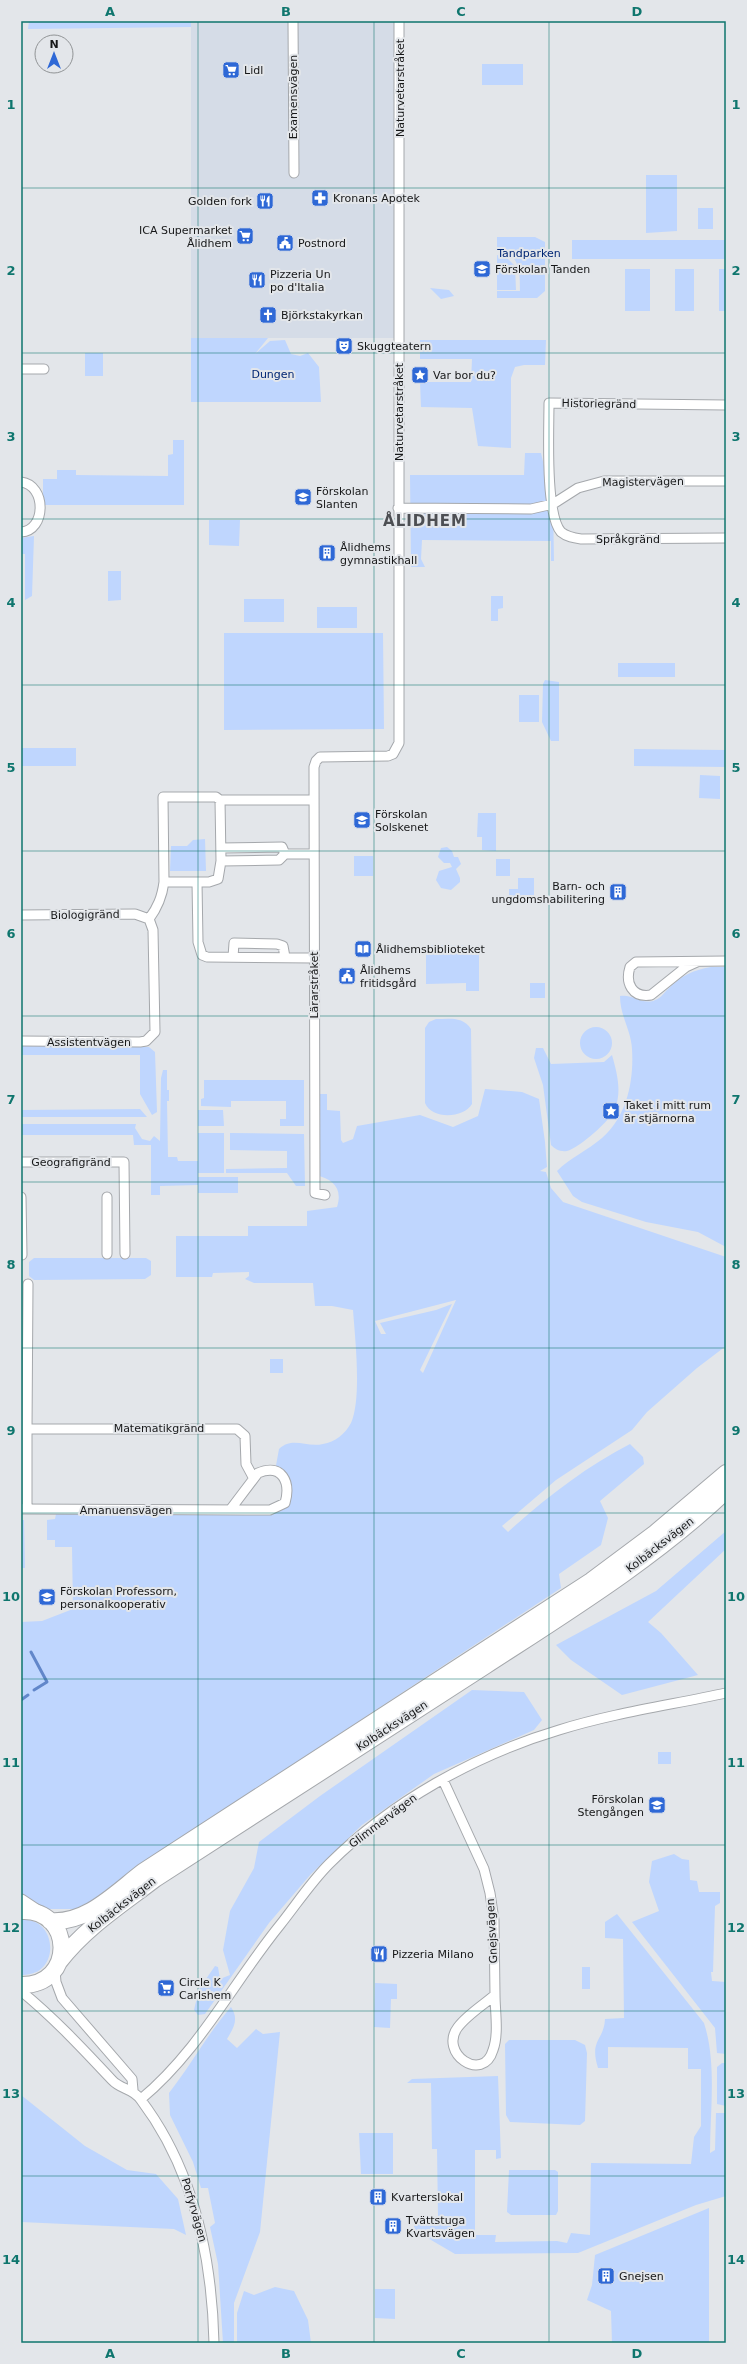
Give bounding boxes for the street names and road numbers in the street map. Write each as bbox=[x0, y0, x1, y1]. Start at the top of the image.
street label: Naturvetarstråket bbox=[394, 38, 407, 137]
street label: Examensvägen bbox=[287, 55, 300, 139]
street label: Naturvetarstråket bbox=[393, 362, 406, 461]
street label: Historiegränd bbox=[562, 397, 636, 411]
street label: Magistervägen bbox=[602, 475, 684, 489]
street label: Språkgränd bbox=[596, 533, 660, 546]
street label: Biologigränd bbox=[50, 908, 120, 922]
street label: Lärarstråket bbox=[308, 951, 321, 1019]
street label: Assistentvägen bbox=[47, 1036, 131, 1049]
street label: Geografigränd bbox=[31, 1156, 111, 1169]
street label: Matematikgränd bbox=[114, 1422, 204, 1435]
street label: Amanuensvägen bbox=[80, 1504, 172, 1517]
street label: Kolbäcksvägen bbox=[624, 1515, 696, 1575]
street label: Kolbäcksvägen bbox=[354, 1698, 430, 1754]
street label: Glimmervägen bbox=[347, 1791, 419, 1851]
street label: Kolbäcksvägen bbox=[86, 1875, 158, 1935]
street label: Gnejsvägen bbox=[484, 1898, 500, 1964]
street label: Porfyrvägen bbox=[179, 2176, 209, 2244]

